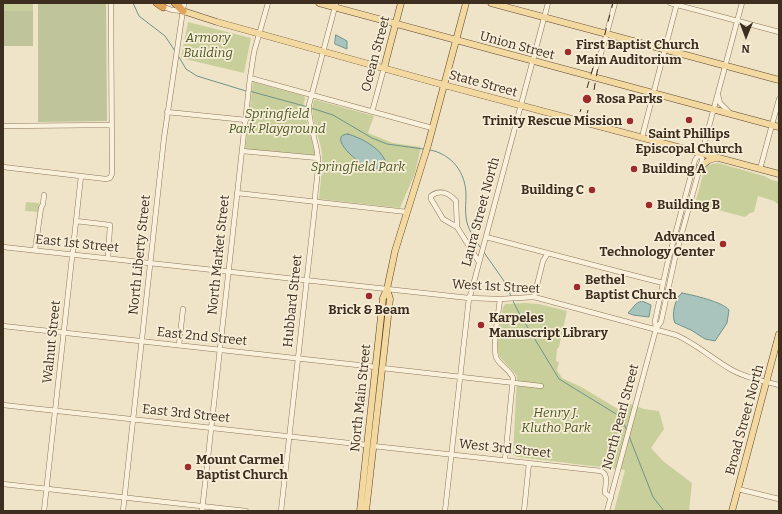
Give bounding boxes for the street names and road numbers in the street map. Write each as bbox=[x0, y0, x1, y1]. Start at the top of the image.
street label: Ocean Street bbox=[358, 14, 394, 94]
street label: Union Street bbox=[478, 29, 556, 63]
street label: State Street bbox=[447, 67, 519, 101]
street label: Laura Street North bbox=[459, 156, 503, 268]
street label: North Liberty Street bbox=[126, 194, 154, 316]
street label: North Market Street bbox=[205, 194, 233, 316]
street label: East 1st Street bbox=[34, 232, 120, 256]
street label: Hubbard Street bbox=[280, 254, 306, 348]
street label: West 1st Street bbox=[451, 277, 541, 297]
street label: Walnut Street bbox=[40, 300, 64, 384]
street label: East 2nd Street bbox=[156, 324, 248, 350]
street label: North Main Street bbox=[348, 343, 374, 453]
street label: North Pearl Street bbox=[599, 362, 643, 472]
street label: Broad Street North bbox=[723, 363, 767, 477]
street label: East 3rd Street bbox=[141, 402, 231, 426]
street label: West 3rd Street bbox=[458, 436, 552, 462]

